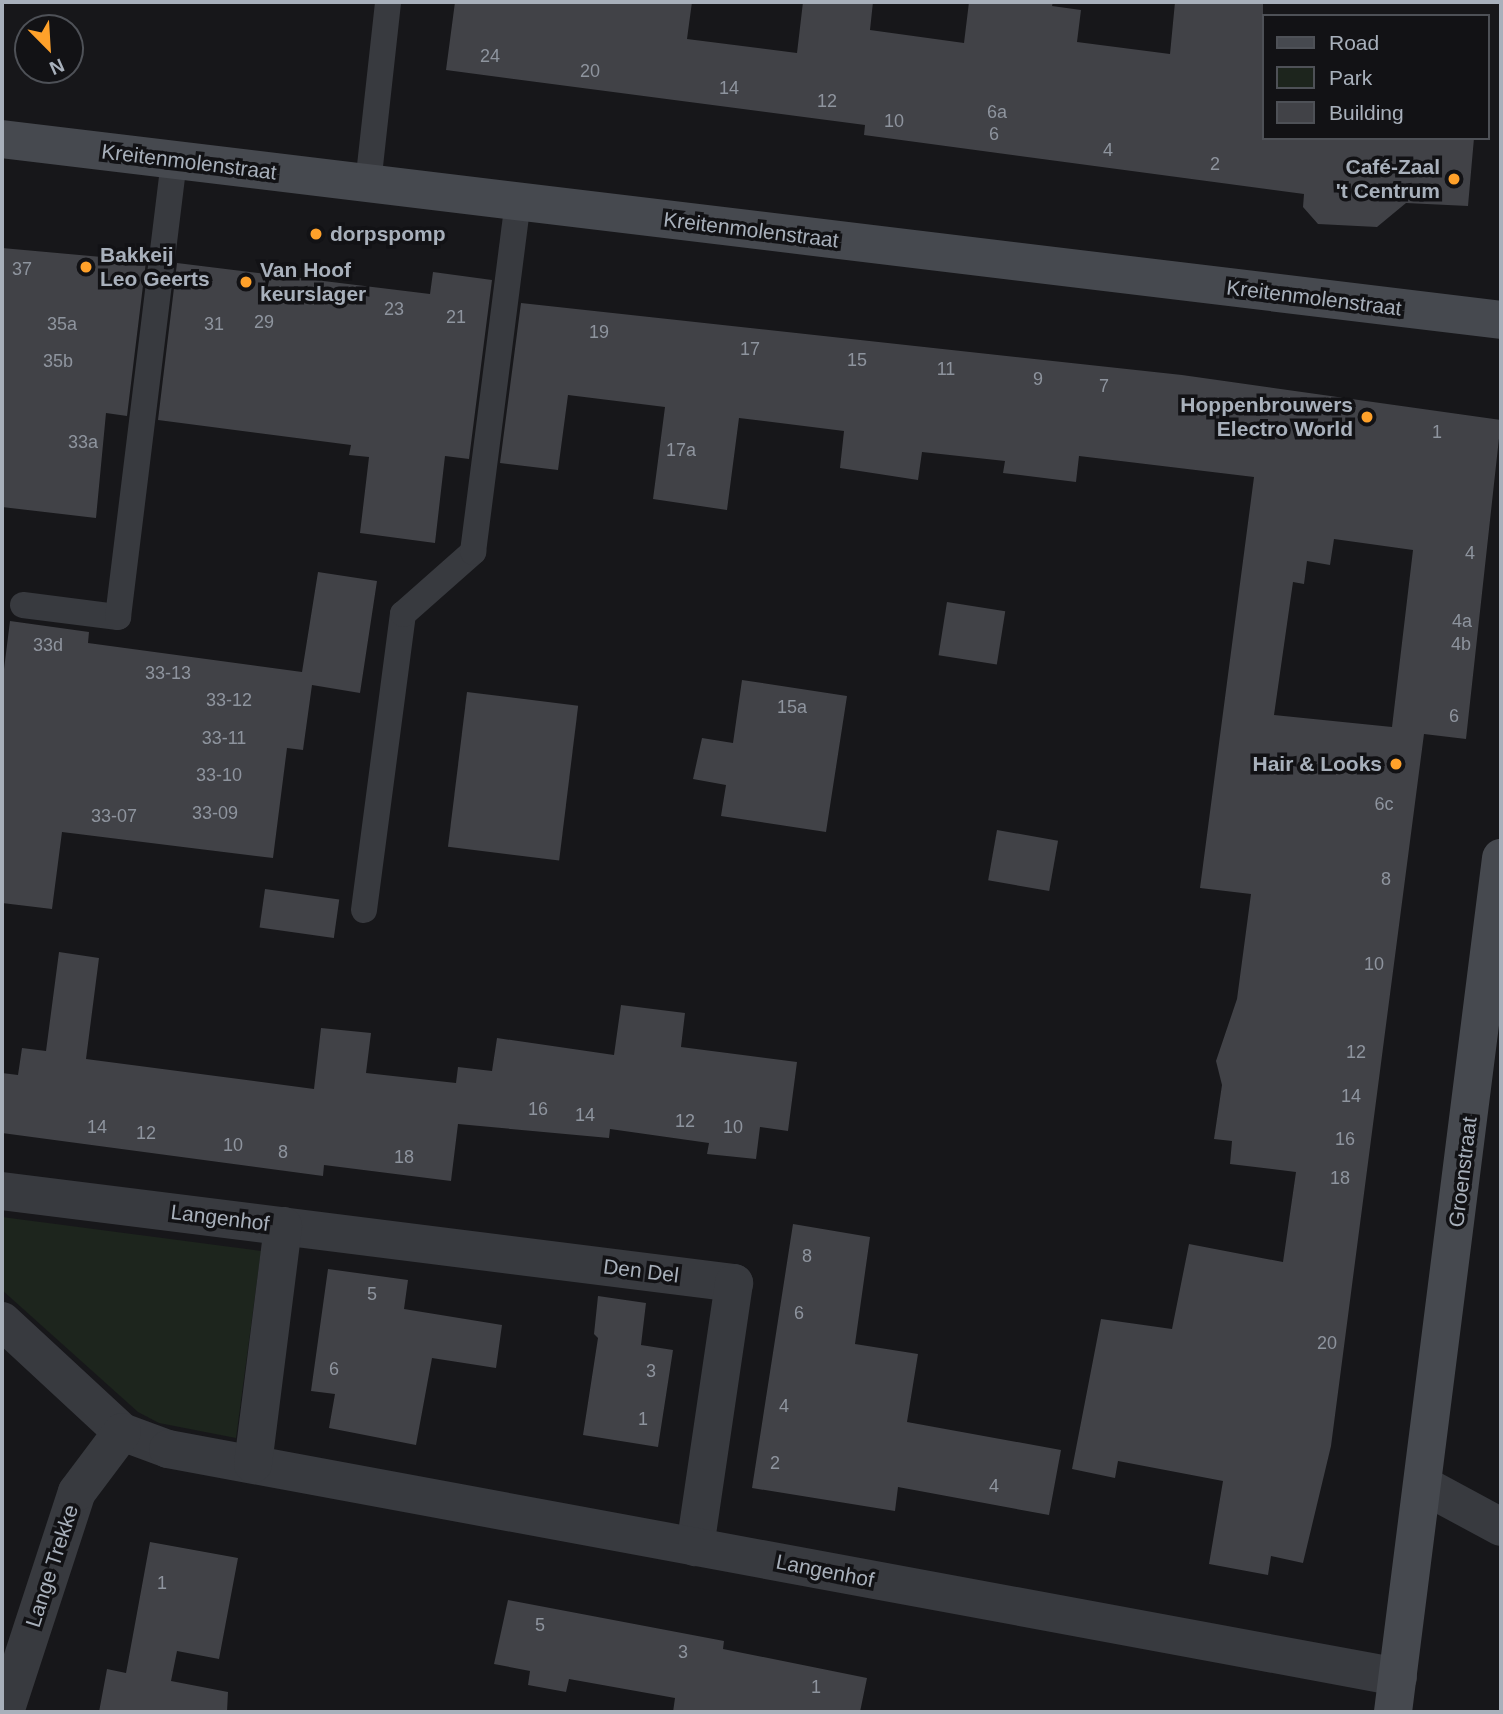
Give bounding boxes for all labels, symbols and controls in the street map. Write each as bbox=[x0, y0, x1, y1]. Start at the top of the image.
north arrow bbox=[14, 14, 84, 84]
legend bbox=[1262, 14, 1489, 140]
text: Road bbox=[1329, 31, 1379, 54]
house number: 24 bbox=[480, 45, 500, 67]
text: N bbox=[46, 54, 67, 79]
house number: 20 bbox=[580, 60, 600, 82]
text: Park bbox=[1329, 66, 1372, 89]
house number: 14 bbox=[719, 77, 739, 99]
house number: 12 bbox=[817, 90, 837, 112]
house number: 6a bbox=[987, 101, 1007, 123]
text: Building bbox=[1329, 101, 1404, 124]
house number: 10 bbox=[884, 110, 904, 132]
house number: 6 bbox=[989, 123, 999, 145]
street label: Kreitenmolenstraat bbox=[100, 139, 278, 185]
house number: 4 bbox=[1103, 139, 1113, 161]
house number: 2 bbox=[1210, 153, 1220, 175]
place label: Café-Zaal 't Centrum bbox=[1336, 154, 1440, 204]
marker: Café-Zaal 't Centrum bbox=[1446, 171, 1462, 187]
street label: Kreitenmolenstraat bbox=[662, 207, 840, 253]
place label: dorpspomp bbox=[330, 221, 445, 247]
marker: dorpspomp bbox=[308, 226, 324, 242]
place label: Bakkeij Leo Geerts bbox=[100, 242, 210, 292]
place label: Van Hoof keurslager bbox=[260, 257, 366, 307]
house number: 37 bbox=[12, 258, 32, 280]
marker: Bakkeij Leo Geerts bbox=[78, 259, 94, 275]
marker: Van Hoof keurslager bbox=[238, 274, 254, 290]
street label: Kreitenmolenstraat bbox=[1225, 275, 1403, 321]
house number: 23 bbox=[384, 298, 404, 320]
house number: 21 bbox=[446, 306, 466, 328]
house number: 29 bbox=[254, 311, 274, 333]
house number: 35a bbox=[47, 313, 77, 335]
house number: 31 bbox=[204, 313, 224, 335]
house number: 19 bbox=[589, 321, 609, 343]
house number: 17 bbox=[740, 338, 760, 360]
house number: 15 bbox=[847, 349, 867, 371]
house number: 35b bbox=[43, 350, 73, 372]
house number: 11 bbox=[937, 358, 955, 380]
house number: 9 bbox=[1033, 368, 1043, 390]
house number: 7 bbox=[1099, 375, 1109, 397]
place label: Hoppenbrouwers Electro World bbox=[1180, 392, 1353, 442]
marker: Hoppenbrouwers Electro World bbox=[1359, 409, 1375, 425]
house number: 1 bbox=[1432, 421, 1442, 443]
house number: 33a bbox=[68, 431, 98, 453]
house number: 17a bbox=[666, 439, 696, 461]
house number: 4 bbox=[1465, 542, 1475, 564]
house number: 4a bbox=[1452, 610, 1472, 632]
house number: 4b bbox=[1451, 633, 1471, 655]
house number: 33d bbox=[33, 634, 63, 656]
house number: 33-13 bbox=[145, 662, 191, 684]
house number: 33-12 bbox=[206, 689, 252, 711]
house number: 15a bbox=[777, 696, 807, 718]
house number: 6 bbox=[1449, 705, 1459, 727]
house number: 33-11 bbox=[202, 727, 246, 749]
place label: Hair & Looks bbox=[1252, 751, 1382, 777]
marker: Hair & Looks bbox=[1388, 756, 1404, 772]
house number: 33-10 bbox=[196, 764, 242, 786]
house number: 6c bbox=[1374, 793, 1394, 815]
house number: 33-09 bbox=[192, 802, 238, 824]
house number: 33-07 bbox=[91, 805, 137, 827]
house number: 8 bbox=[1381, 868, 1391, 890]
house number: 10 bbox=[1364, 953, 1384, 975]
house number: 12 bbox=[1346, 1041, 1366, 1063]
house number: 14 bbox=[1341, 1085, 1361, 1107]
house number: 16 bbox=[528, 1098, 548, 1120]
house number: 14 bbox=[575, 1104, 595, 1126]
house number: 12 bbox=[675, 1110, 695, 1132]
street label: Groenstraat bbox=[1444, 1115, 1482, 1229]
house number: 14 bbox=[87, 1116, 107, 1138]
house number: 10 bbox=[723, 1116, 743, 1138]
house number: 12 bbox=[136, 1122, 156, 1144]
house number: 16 bbox=[1335, 1128, 1355, 1150]
house number: 10 bbox=[223, 1134, 243, 1156]
house number: 8 bbox=[278, 1141, 288, 1163]
house number: 18 bbox=[394, 1146, 414, 1168]
house number: 18 bbox=[1330, 1167, 1350, 1189]
street label: Langenhof bbox=[169, 1199, 271, 1237]
house number: 8 bbox=[802, 1245, 812, 1267]
street label: Den Del bbox=[602, 1254, 680, 1288]
house number: 5 bbox=[367, 1283, 377, 1305]
house number: 6 bbox=[794, 1302, 804, 1324]
house number: 20 bbox=[1317, 1332, 1337, 1354]
house number: 6 bbox=[329, 1358, 339, 1380]
house number: 3 bbox=[646, 1360, 656, 1382]
house number: 4 bbox=[779, 1395, 789, 1417]
house number: 1 bbox=[638, 1408, 648, 1430]
house number: 2 bbox=[770, 1452, 780, 1474]
house number: 4 bbox=[989, 1475, 999, 1497]
street label: Lange Trekke bbox=[20, 1501, 84, 1631]
street label: Langenhof bbox=[774, 1549, 876, 1593]
house number: 1 bbox=[157, 1572, 167, 1594]
house number: 5 bbox=[535, 1614, 545, 1636]
house number: 3 bbox=[678, 1641, 688, 1663]
house number: 1 bbox=[811, 1676, 821, 1698]

